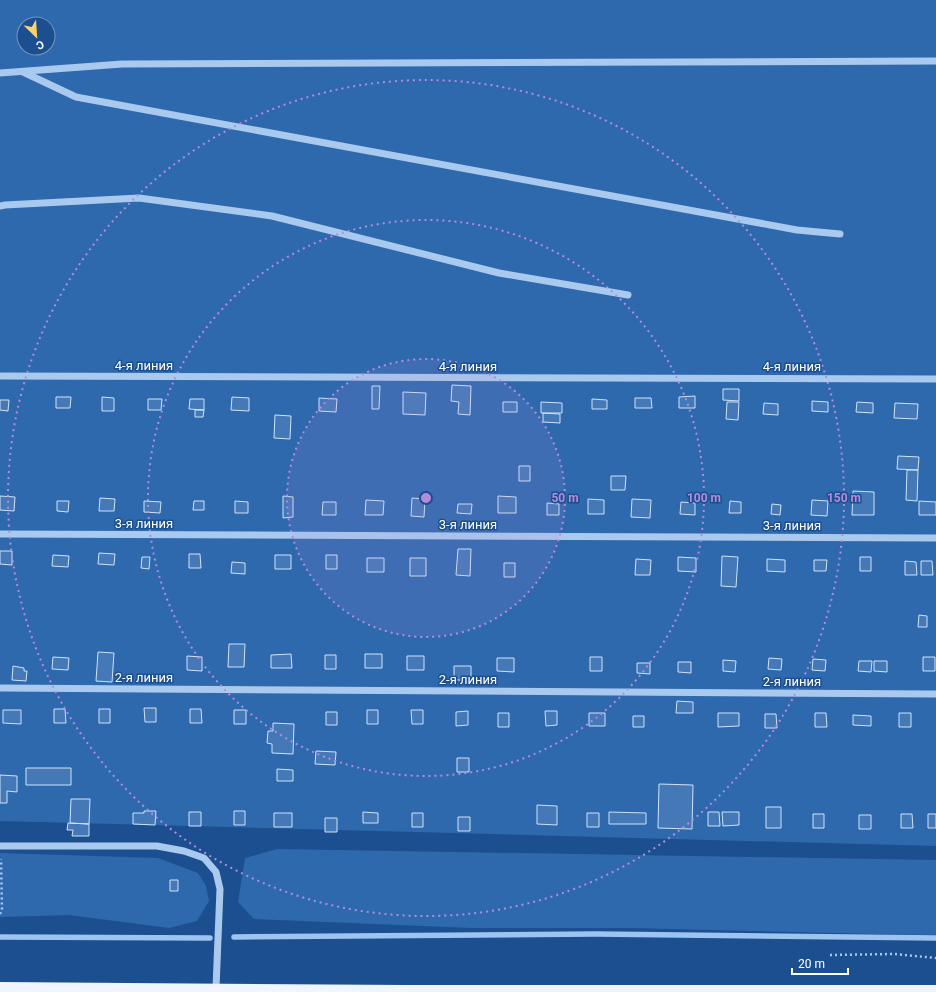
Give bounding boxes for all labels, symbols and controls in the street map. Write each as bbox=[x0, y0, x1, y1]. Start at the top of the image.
north arrow bbox=[16, 16, 56, 56]
text: С bbox=[34, 37, 46, 52]
street label: 4-я линия bbox=[115, 358, 173, 373]
street label: 4-я линия bbox=[439, 359, 497, 374]
street label: 4-я линия bbox=[763, 359, 821, 374]
centre of rings bbox=[419, 491, 433, 505]
text: 50 m bbox=[551, 491, 579, 505]
text: 100 m bbox=[687, 491, 721, 505]
text: 150 m bbox=[827, 491, 861, 505]
street label: 3-я линия bbox=[115, 516, 173, 531]
street label: 3-я линия bbox=[439, 517, 497, 532]
street label: 3-я линия bbox=[763, 518, 821, 533]
street label: 2-я линия bbox=[115, 670, 173, 685]
street label: 2-я линия bbox=[439, 672, 497, 687]
street label: 2-я линия bbox=[763, 674, 821, 689]
scale bar bbox=[792, 950, 848, 976]
text: 20 m bbox=[798, 957, 825, 971]

